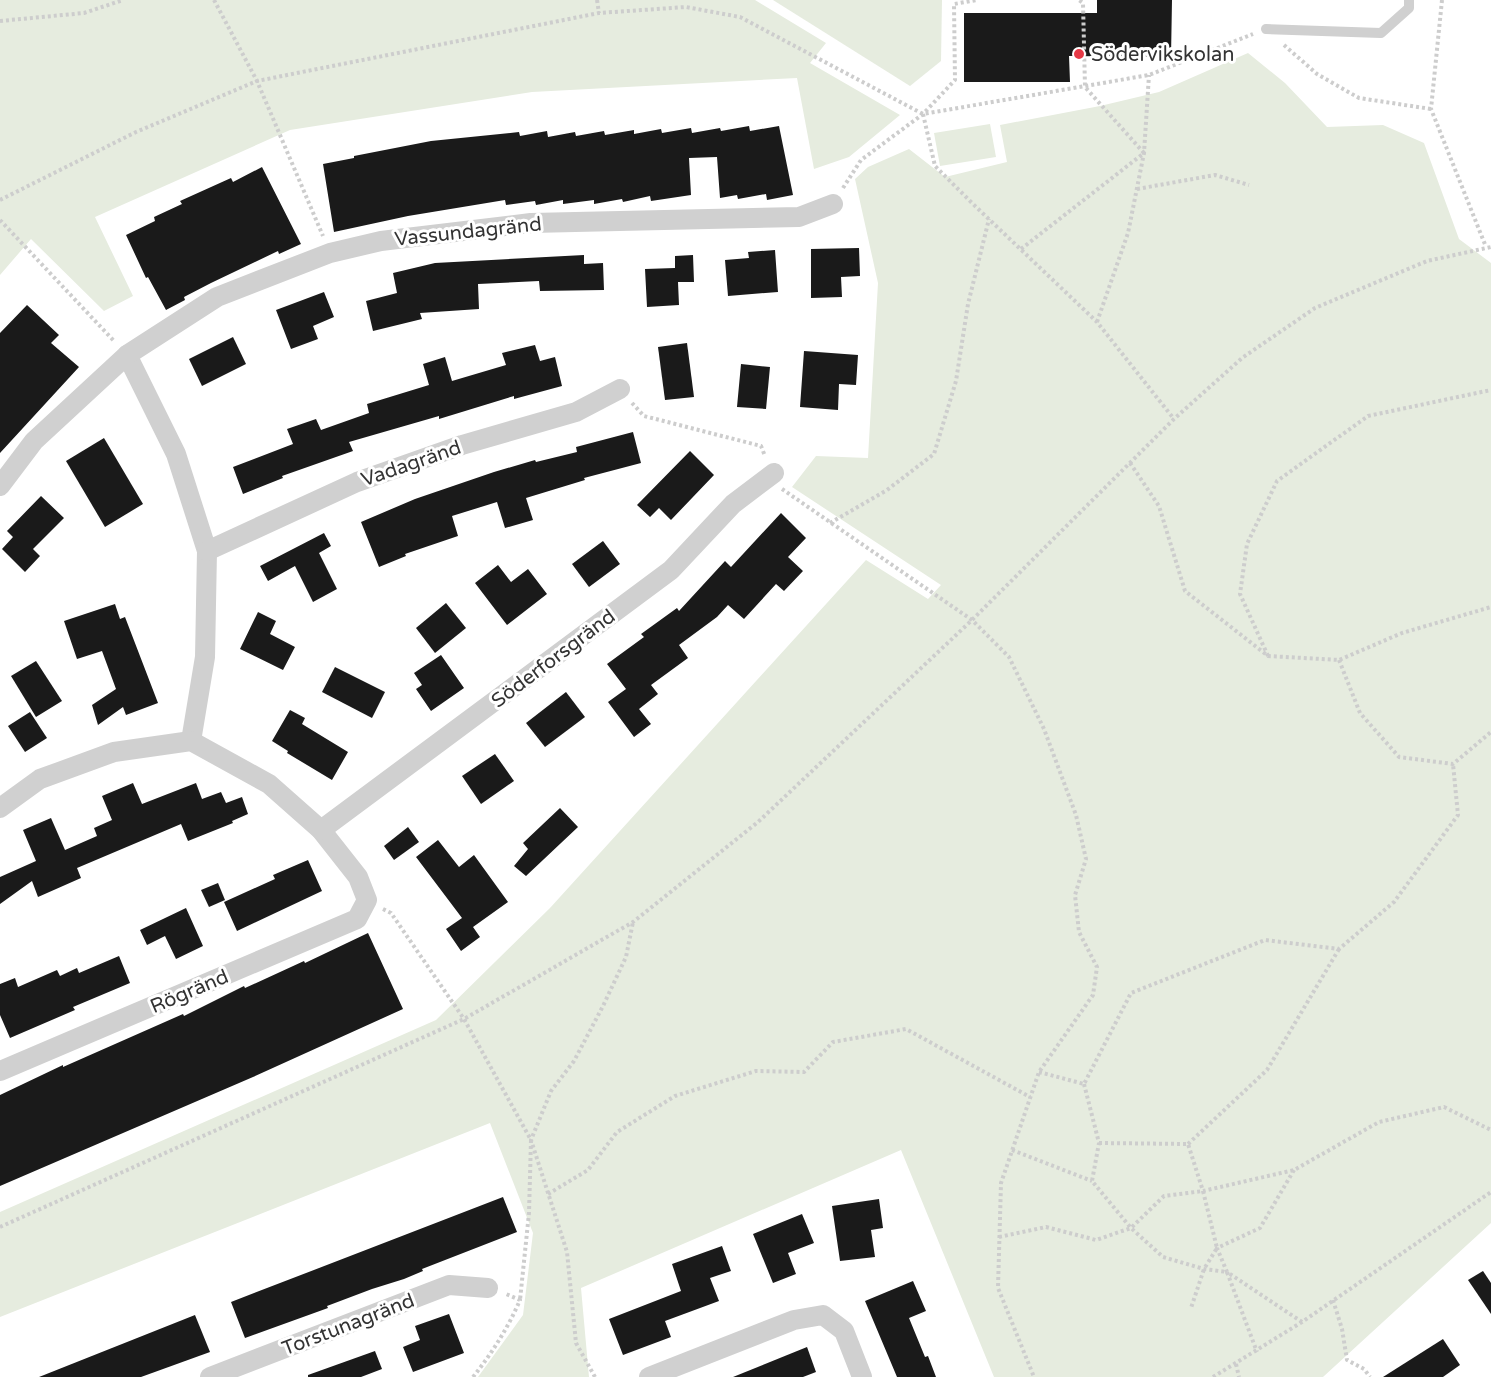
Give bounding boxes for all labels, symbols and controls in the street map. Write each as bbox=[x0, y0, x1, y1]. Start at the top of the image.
place label: Södervikskolan bbox=[1091, 43, 1234, 67]
marker: Södervikskolan bbox=[1072, 47, 1086, 61]
street label: Vassundagränd bbox=[393, 212, 543, 252]
street label: Vadagränd bbox=[358, 436, 464, 492]
street label: Söderforsgränd bbox=[487, 604, 620, 713]
street label: Rögränd bbox=[147, 965, 232, 1019]
street label: Torstunagränd bbox=[279, 1289, 418, 1361]

